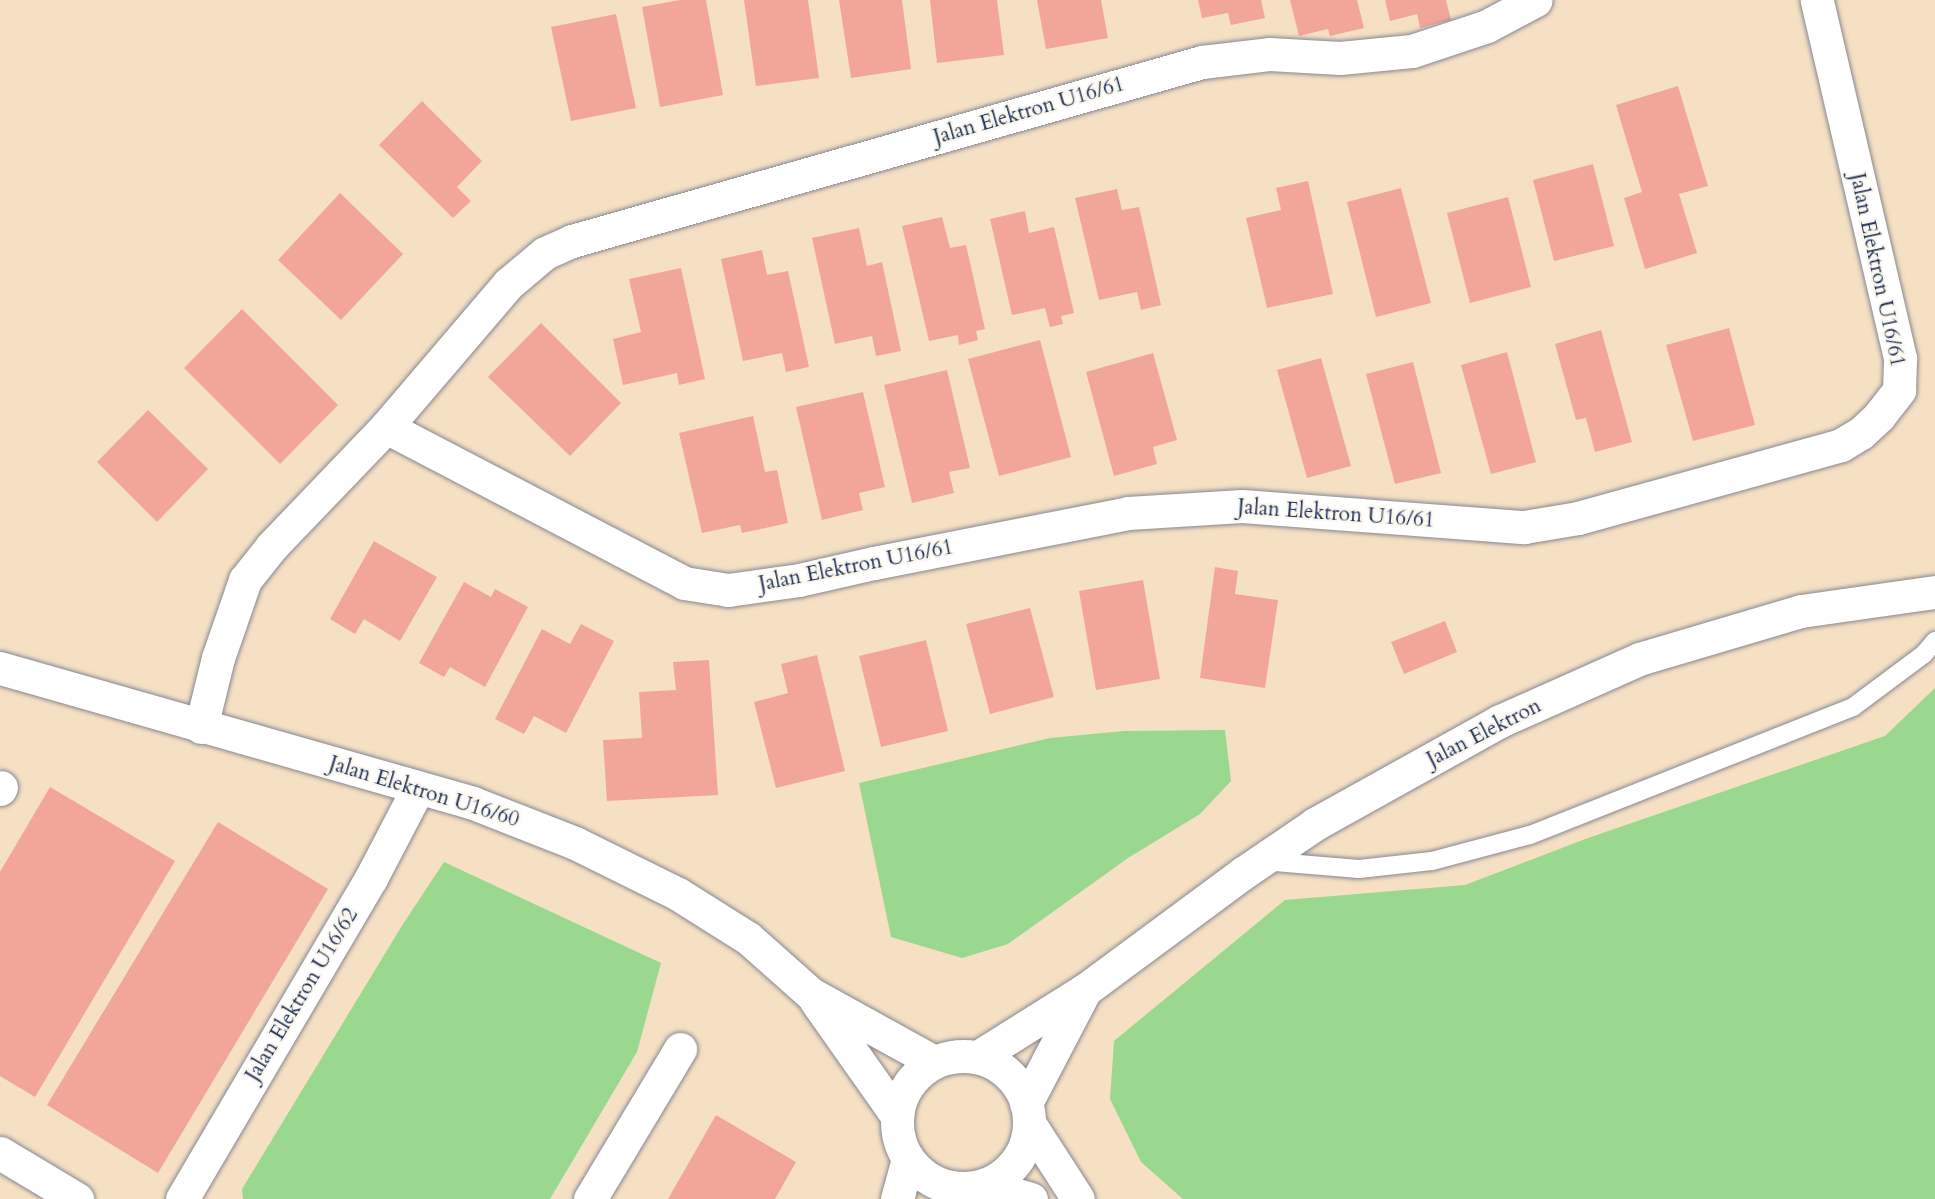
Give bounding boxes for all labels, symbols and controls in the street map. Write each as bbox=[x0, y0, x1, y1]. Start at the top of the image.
street label: Jalan Elektron U16/61 bbox=[931, 72, 1127, 150]
street label: Jalan Elektron U16/61 bbox=[1844, 171, 1910, 369]
street label: Jalan Elektron U16/61 bbox=[1237, 495, 1435, 533]
street label: Jalan Elektron U16/61 bbox=[757, 535, 955, 597]
street label: Jalan Elektron bbox=[1423, 693, 1545, 773]
street label: Jalan Elektron U16/60 bbox=[326, 751, 522, 833]
street label: Jalan Elektron U16/62 bbox=[240, 904, 364, 1086]

